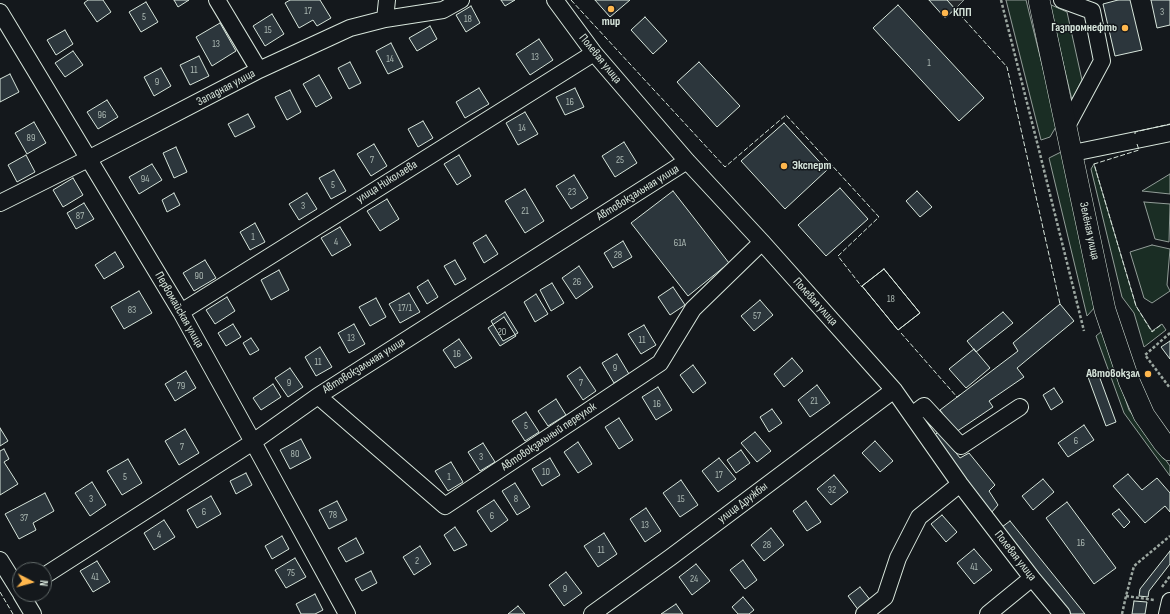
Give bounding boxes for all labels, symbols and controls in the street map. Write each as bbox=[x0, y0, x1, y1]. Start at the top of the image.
marker: тир bbox=[606, 4, 616, 14]
house number: 17 bbox=[304, 5, 312, 17]
place label: КПП bbox=[953, 6, 972, 20]
house number: 3 bbox=[1160, 6, 1164, 18]
marker: КПП bbox=[940, 8, 950, 18]
house number: 5 bbox=[142, 11, 146, 23]
house number: 18 bbox=[464, 13, 472, 25]
place label: тир bbox=[602, 15, 620, 29]
place label: Газпромнефть bbox=[1051, 21, 1117, 35]
marker: Газпромнефть bbox=[1120, 23, 1130, 33]
house number: 15 bbox=[264, 24, 272, 36]
street label: Полевая улица bbox=[576, 31, 624, 87]
house number: 13 bbox=[212, 38, 220, 50]
house number: 13 bbox=[531, 51, 539, 63]
house number: 14 bbox=[386, 53, 394, 65]
house number: 1 bbox=[927, 57, 931, 69]
house number: 11 bbox=[191, 64, 197, 76]
street label: Западная улица bbox=[194, 67, 258, 109]
house number: 9 bbox=[155, 76, 159, 88]
house number: 16 bbox=[566, 96, 574, 108]
house number: 96 bbox=[98, 109, 106, 121]
house number: 14 bbox=[518, 122, 526, 134]
house number: 89 bbox=[27, 132, 35, 144]
house number: 7 bbox=[370, 154, 374, 166]
house number: 25 bbox=[616, 154, 624, 166]
street label: улица Николаева bbox=[354, 158, 420, 206]
place label: Эксперт bbox=[792, 159, 831, 173]
marker: Эксперт bbox=[779, 161, 789, 171]
street label: Автовокзальная улица bbox=[594, 162, 682, 224]
house number: 94 bbox=[141, 173, 149, 185]
house number: 5 bbox=[331, 179, 335, 191]
house number: 23 bbox=[568, 186, 576, 198]
house number: 3 bbox=[301, 200, 305, 212]
street label: Зелёная улица bbox=[1076, 201, 1102, 261]
house number: 21 bbox=[521, 205, 529, 217]
house number: 87 bbox=[76, 210, 84, 222]
house number: 1 bbox=[251, 231, 255, 243]
house number: 4 bbox=[334, 236, 338, 248]
house number: 61А bbox=[674, 237, 686, 249]
house number: 28 bbox=[614, 249, 622, 261]
street label: Первомайская улица bbox=[151, 269, 207, 351]
house number: 90 bbox=[195, 270, 203, 282]
street label: Полевая улица bbox=[790, 275, 840, 329]
house number: 26 bbox=[573, 276, 581, 288]
house number: 18 bbox=[887, 293, 895, 305]
house number: 17/1 bbox=[398, 302, 412, 314]
house number: 83 bbox=[128, 304, 136, 316]
house number: 57 bbox=[753, 310, 761, 322]
house number: 20 bbox=[498, 326, 506, 338]
house number: 13 bbox=[347, 332, 355, 344]
house number: 11 bbox=[639, 334, 645, 346]
street label: Автовокзальная улица bbox=[320, 335, 408, 397]
house number: 16 bbox=[453, 348, 461, 360]
house number: 11 bbox=[315, 356, 321, 368]
house number: 9 bbox=[613, 362, 617, 374]
place label: Автовокзал bbox=[1086, 367, 1140, 381]
marker: Автовокзал bbox=[1143, 369, 1153, 379]
house number: 9 bbox=[287, 377, 291, 389]
house number: 7 bbox=[579, 377, 583, 389]
house number: 79 bbox=[177, 380, 185, 392]
house number: 21 bbox=[810, 395, 818, 407]
house number: 16 bbox=[653, 398, 661, 410]
street label: Автовокзальный переулок bbox=[499, 400, 599, 474]
house number: 5 bbox=[524, 420, 528, 432]
house number: 6 bbox=[1074, 435, 1078, 447]
house number: 7 bbox=[180, 441, 184, 453]
house number: 80 bbox=[291, 448, 299, 460]
house number: 3 bbox=[479, 451, 483, 463]
house number: 10 bbox=[542, 466, 550, 478]
house number: 17 bbox=[715, 469, 723, 481]
house number: 5 bbox=[123, 471, 127, 483]
house number: 1 bbox=[447, 471, 451, 483]
street label: улица Дружбы bbox=[715, 480, 771, 526]
house number: 32 bbox=[828, 484, 836, 496]
house number: 3 bbox=[89, 493, 93, 505]
house number: 8 bbox=[514, 493, 518, 505]
house number: 15 bbox=[677, 493, 685, 505]
house number: 6 bbox=[202, 506, 206, 518]
house number: 78 bbox=[329, 509, 337, 521]
house number: 6 bbox=[490, 510, 494, 522]
house number: 37 bbox=[20, 512, 28, 524]
house number: 13 bbox=[641, 519, 649, 531]
street label: Полевая улица bbox=[991, 528, 1039, 584]
house number: 4 bbox=[157, 529, 161, 541]
house number: 16 bbox=[1077, 537, 1085, 549]
house number: 28 bbox=[763, 539, 771, 551]
house number: 11 bbox=[598, 544, 604, 556]
house number: 2 bbox=[415, 555, 419, 567]
house number: 41 bbox=[970, 561, 978, 573]
north arrow bbox=[12, 562, 52, 602]
house number: 75 bbox=[287, 567, 295, 579]
house number: 41 bbox=[91, 571, 99, 583]
house number: 24 bbox=[690, 573, 698, 585]
text: N bbox=[37, 580, 50, 587]
house number: 9 bbox=[563, 583, 567, 595]

